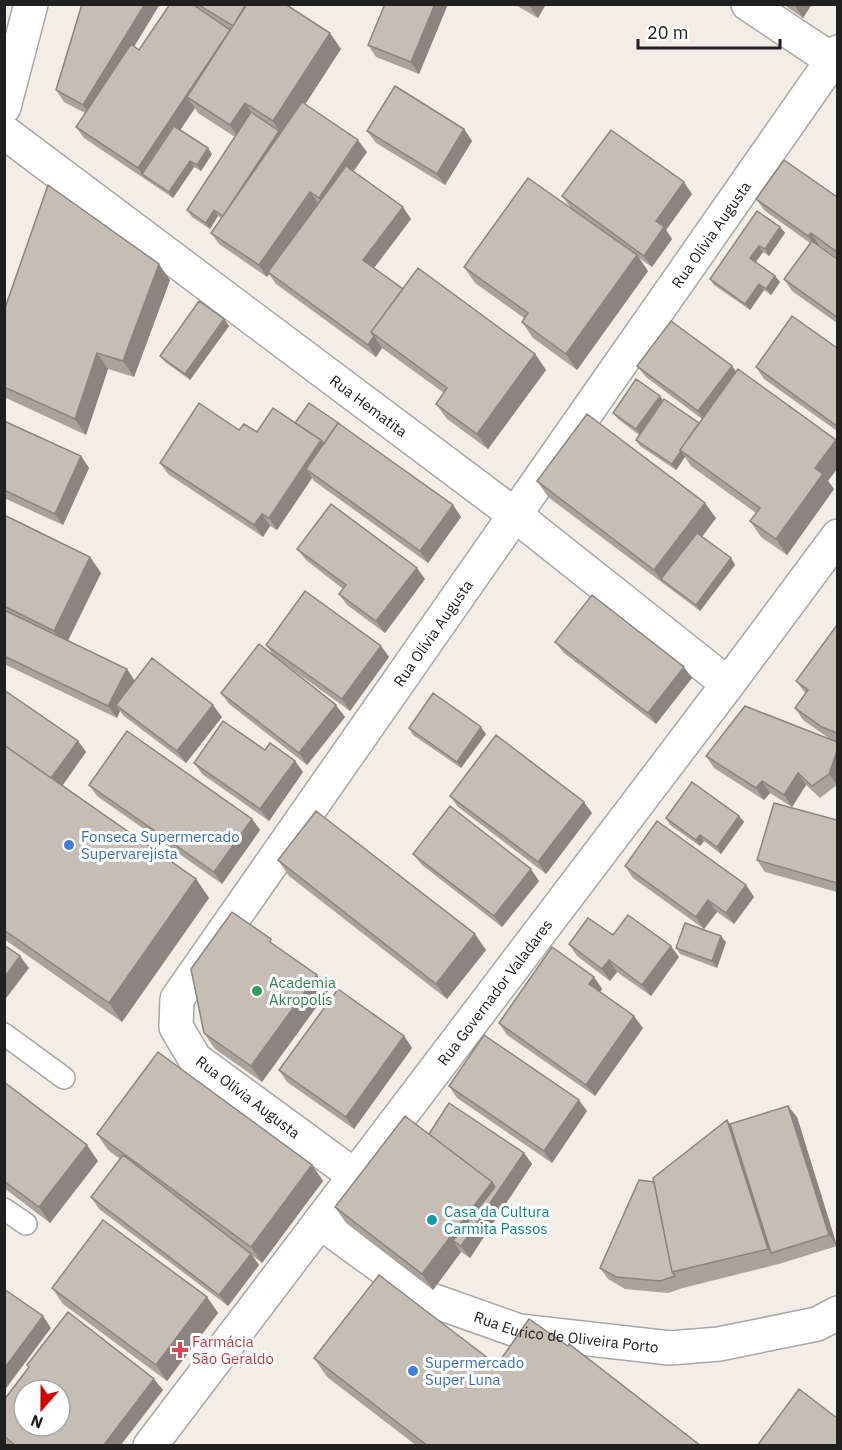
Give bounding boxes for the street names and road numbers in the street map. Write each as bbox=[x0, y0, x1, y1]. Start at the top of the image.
street label: Rua Olívia Augusta bbox=[667, 177, 755, 291]
street label: Rua Hematita bbox=[326, 370, 411, 441]
street label: Rua Olívia Augusta bbox=[389, 576, 476, 690]
street label: Rua Governador Valadares bbox=[433, 915, 556, 1069]
street label: Rua Olívia Augusta bbox=[192, 1052, 304, 1142]
street label: Rua Eurico de Oliveira Porto bbox=[472, 1306, 660, 1356]

